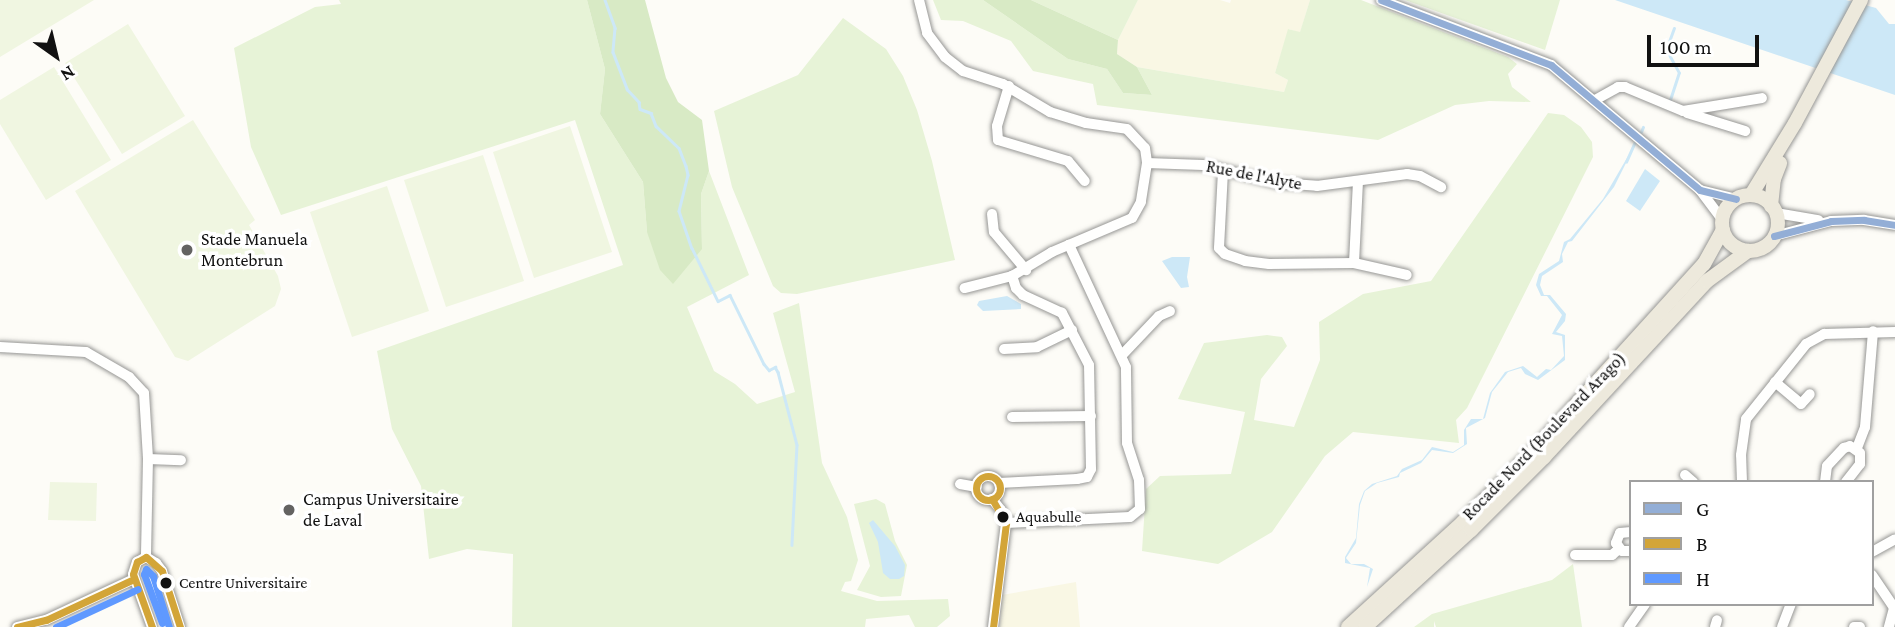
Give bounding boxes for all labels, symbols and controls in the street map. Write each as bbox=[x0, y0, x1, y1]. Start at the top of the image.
north arrow bbox=[21, 21, 91, 91]
scale bar bbox=[1650, 21, 1762, 65]
text: 100 m bbox=[1660, 35, 1712, 59]
text: N bbox=[57, 61, 79, 86]
street label: Rue de l'Alyte bbox=[1204, 155, 1304, 195]
place label: Stade Manuela Montebrun bbox=[201, 229, 308, 272]
marker: Stade Manuela Montebrun bbox=[179, 242, 195, 258]
street label: Rocade Nord (Boulevard Arago) bbox=[1458, 347, 1630, 525]
legend bbox=[1629, 480, 1874, 606]
place label: Campus Universitaire de Laval bbox=[303, 489, 459, 532]
text: G bbox=[1696, 497, 1709, 521]
marker: Campus Universitaire de Laval bbox=[281, 502, 297, 518]
place label: Aquabulle bbox=[1016, 507, 1081, 527]
marker: Aquabulle bbox=[996, 510, 1010, 524]
text: B bbox=[1696, 532, 1707, 556]
text: H bbox=[1696, 567, 1710, 591]
place label: Centre Universitaire bbox=[179, 573, 307, 593]
marker: Centre Universitaire bbox=[159, 576, 173, 590]

